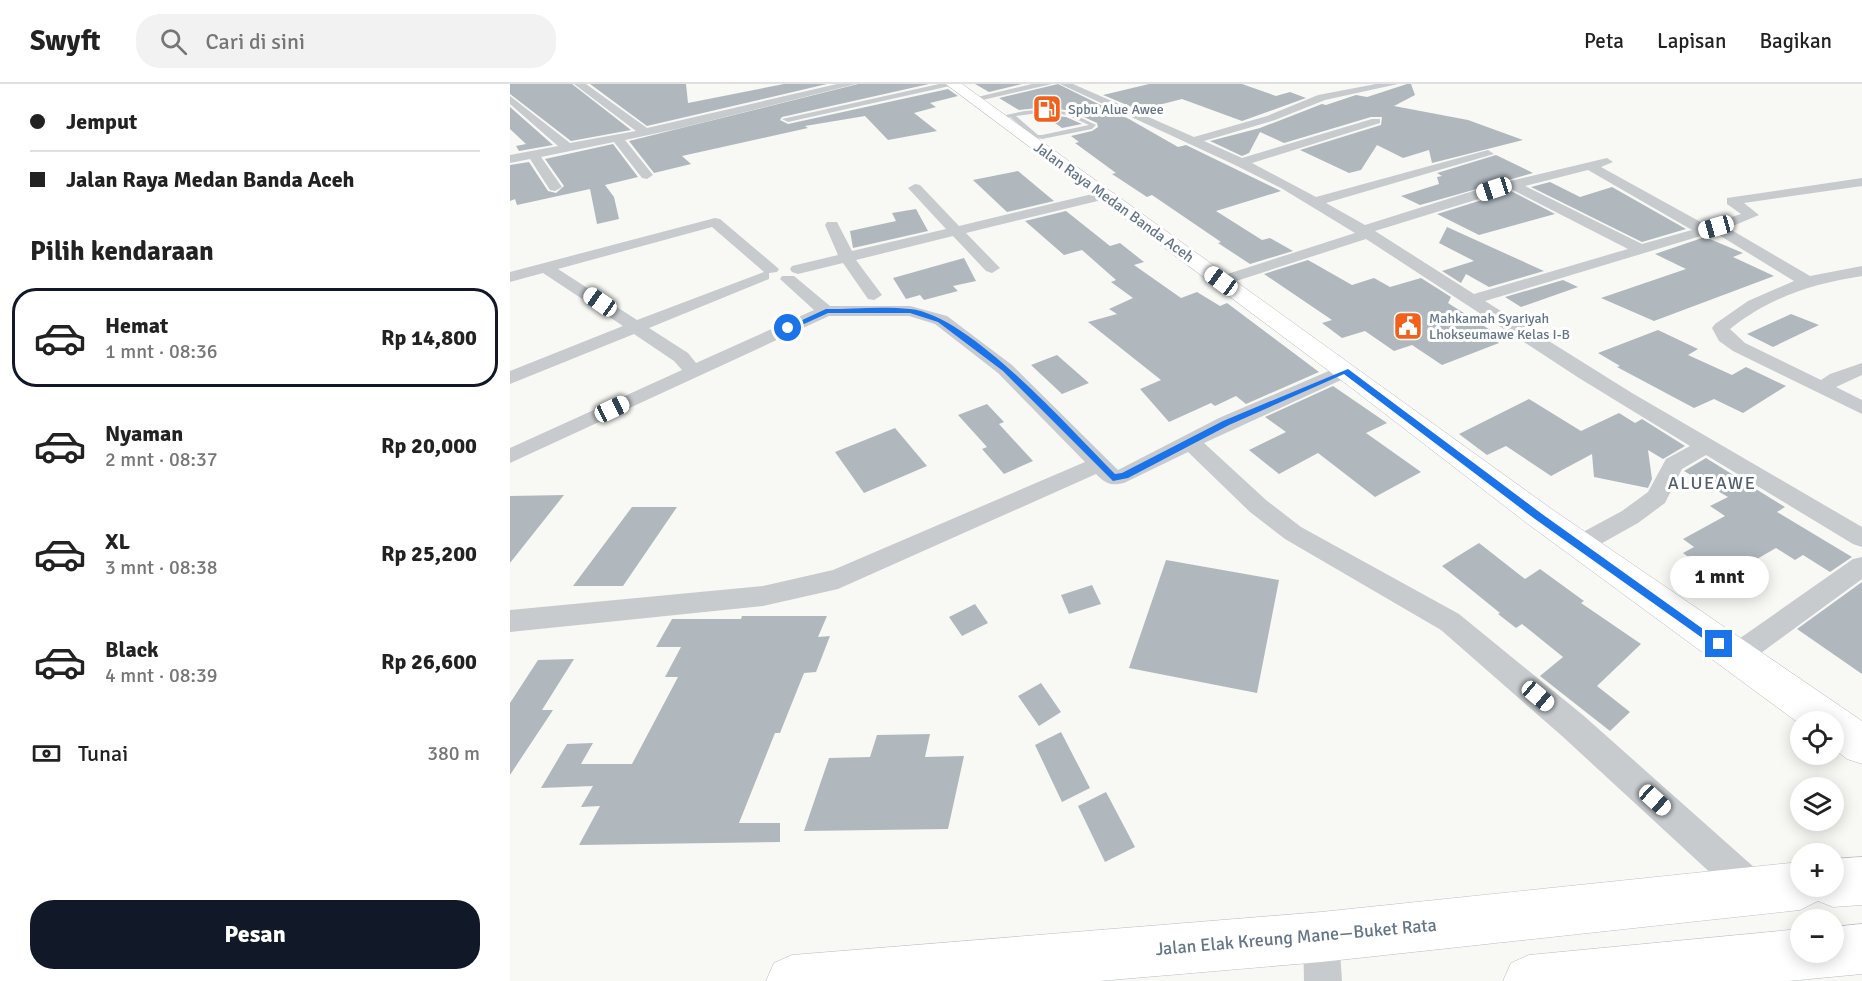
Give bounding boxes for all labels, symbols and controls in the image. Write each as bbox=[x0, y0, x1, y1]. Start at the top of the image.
search box bbox=[136, 14, 556, 68]
text: Swyft bbox=[30, 24, 100, 58]
icon: search bbox=[157, 25, 190, 58]
text: Cari di sini bbox=[205, 28, 305, 55]
text: Peta bbox=[1584, 28, 1624, 54]
text: Lapisan bbox=[1657, 28, 1726, 54]
text: Bagikan bbox=[1759, 28, 1832, 54]
fuel station icon: Spbu Alue Awee bbox=[1031, 93, 1063, 125]
place label: Spbu Alue Awee bbox=[1068, 101, 1164, 118]
text: Jemput bbox=[66, 108, 137, 135]
street label: Jalan Raya Medan Banda Aceh bbox=[1030, 138, 1198, 266]
text: Jalan Raya Medan Banda Aceh bbox=[66, 166, 355, 193]
car bbox=[1474, 175, 1514, 203]
car bbox=[1696, 213, 1736, 241]
text: Pilih kendaraan bbox=[30, 235, 214, 268]
car bbox=[1201, 263, 1241, 299]
car bbox=[580, 284, 620, 320]
public building icon: Mahkamah Syariyah Lhokseumawe Kelas I-B bbox=[1392, 310, 1424, 342]
place label: Mahkamah Syariyah Lhokseumawe Kelas I-B bbox=[1429, 310, 1570, 343]
icon: car bbox=[33, 311, 87, 365]
text: Hemat bbox=[105, 312, 168, 339]
route start bbox=[774, 314, 801, 341]
text: Rp 14,800 bbox=[381, 324, 477, 351]
text: 1 mnt · 08:36 bbox=[105, 339, 218, 364]
car bbox=[592, 393, 632, 425]
icon: car bbox=[33, 419, 87, 473]
text: Nyaman bbox=[105, 420, 183, 447]
text: Rp 20,000 bbox=[381, 432, 477, 459]
text: 2 mnt · 08:37 bbox=[105, 447, 218, 472]
district label: ALUEAWE bbox=[1668, 472, 1756, 494]
icon: car bbox=[33, 527, 87, 581]
text: XL bbox=[105, 528, 130, 555]
text: Rp 25,200 bbox=[381, 540, 477, 567]
text: 3 mnt · 08:38 bbox=[105, 555, 218, 580]
callout: 1 mnt bbox=[1670, 557, 1768, 599]
text: 1 mnt bbox=[1695, 564, 1744, 589]
route end bbox=[1705, 630, 1732, 657]
icon: car bbox=[33, 635, 87, 689]
text: Black bbox=[105, 636, 159, 663]
text: Rp 26,600 bbox=[381, 648, 477, 675]
text: 4 mnt · 08:39 bbox=[105, 663, 218, 688]
car bbox=[1518, 678, 1558, 714]
map controls bbox=[1790, 711, 1844, 963]
button: locate bbox=[1790, 711, 1844, 765]
icon: cash bbox=[30, 737, 63, 770]
text: Tunai bbox=[78, 740, 128, 767]
text: 380 m bbox=[427, 741, 480, 766]
button: layers bbox=[1790, 777, 1844, 831]
car bbox=[1636, 781, 1674, 819]
button: + bbox=[1790, 843, 1844, 897]
button: Pesan bbox=[30, 900, 480, 969]
button: − bbox=[1790, 909, 1844, 963]
street label: Jalan Elak Kreung Mane—Buket Rata bbox=[1155, 914, 1437, 960]

